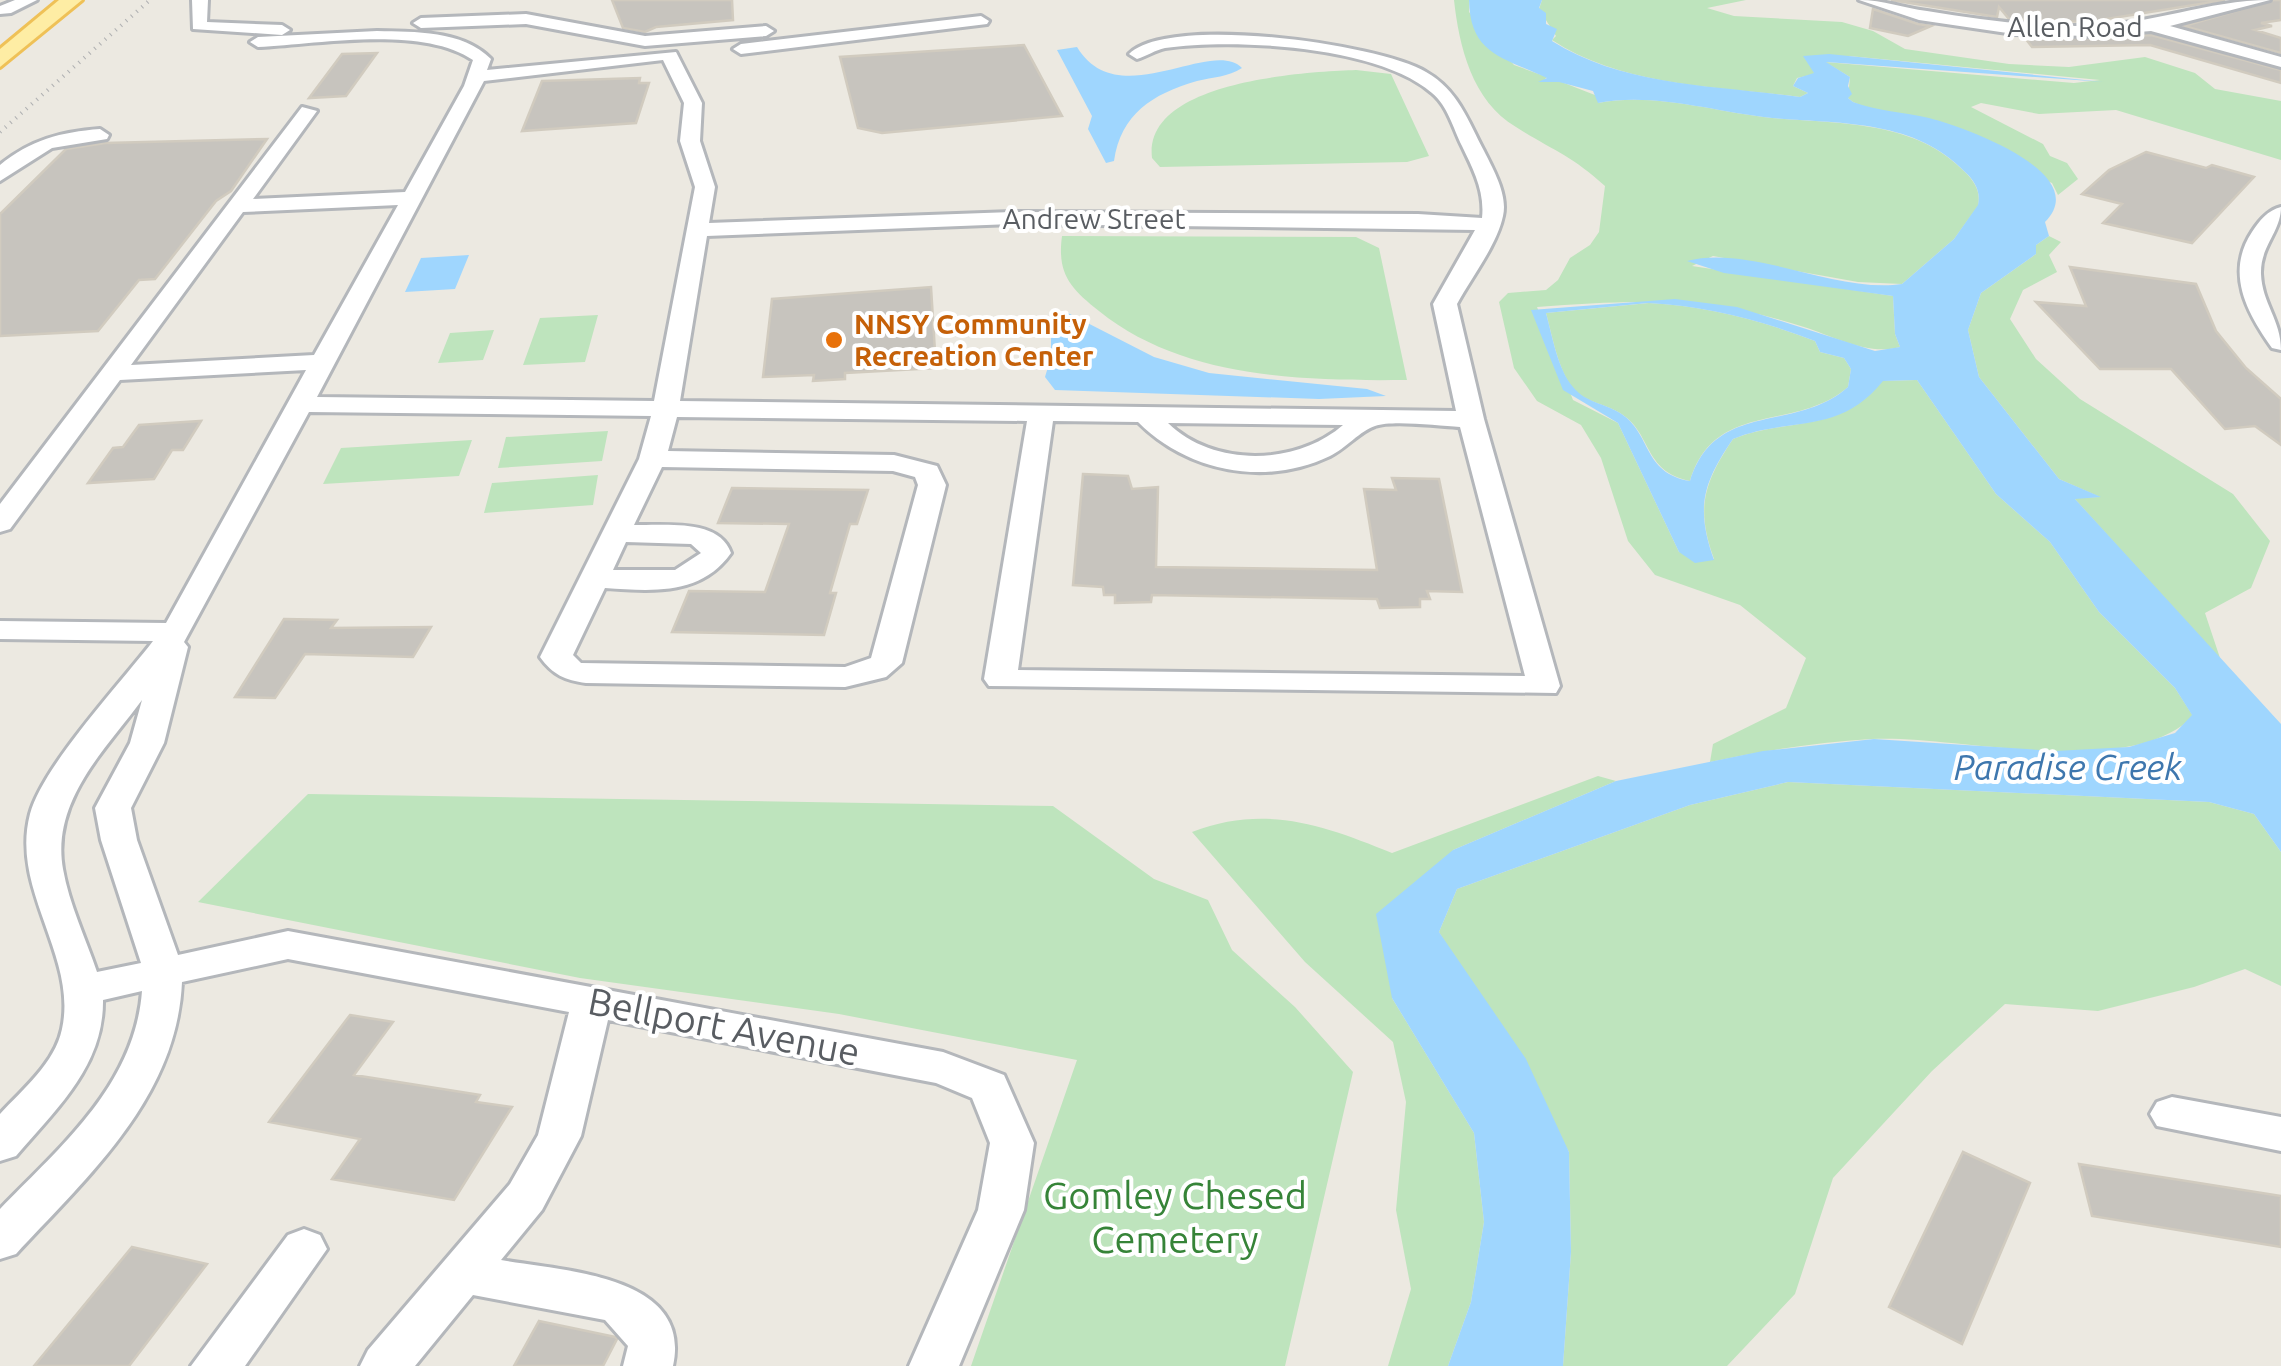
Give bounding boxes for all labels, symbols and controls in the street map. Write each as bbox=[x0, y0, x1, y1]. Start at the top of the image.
street label: Allen Road bbox=[2007, 11, 2143, 42]
street label: Andrew Street bbox=[1003, 203, 1185, 234]
place label: NNSY Community Recreation Center bbox=[854, 308, 1094, 371]
marker: NNSY Community Recreation Center bbox=[823, 329, 845, 351]
water label: Paradise Creek bbox=[1954, 747, 2182, 787]
street label: Bellport Avenue bbox=[585, 979, 863, 1073]
park label: Gomley Chesed Cemetery bbox=[1043, 1174, 1307, 1260]

